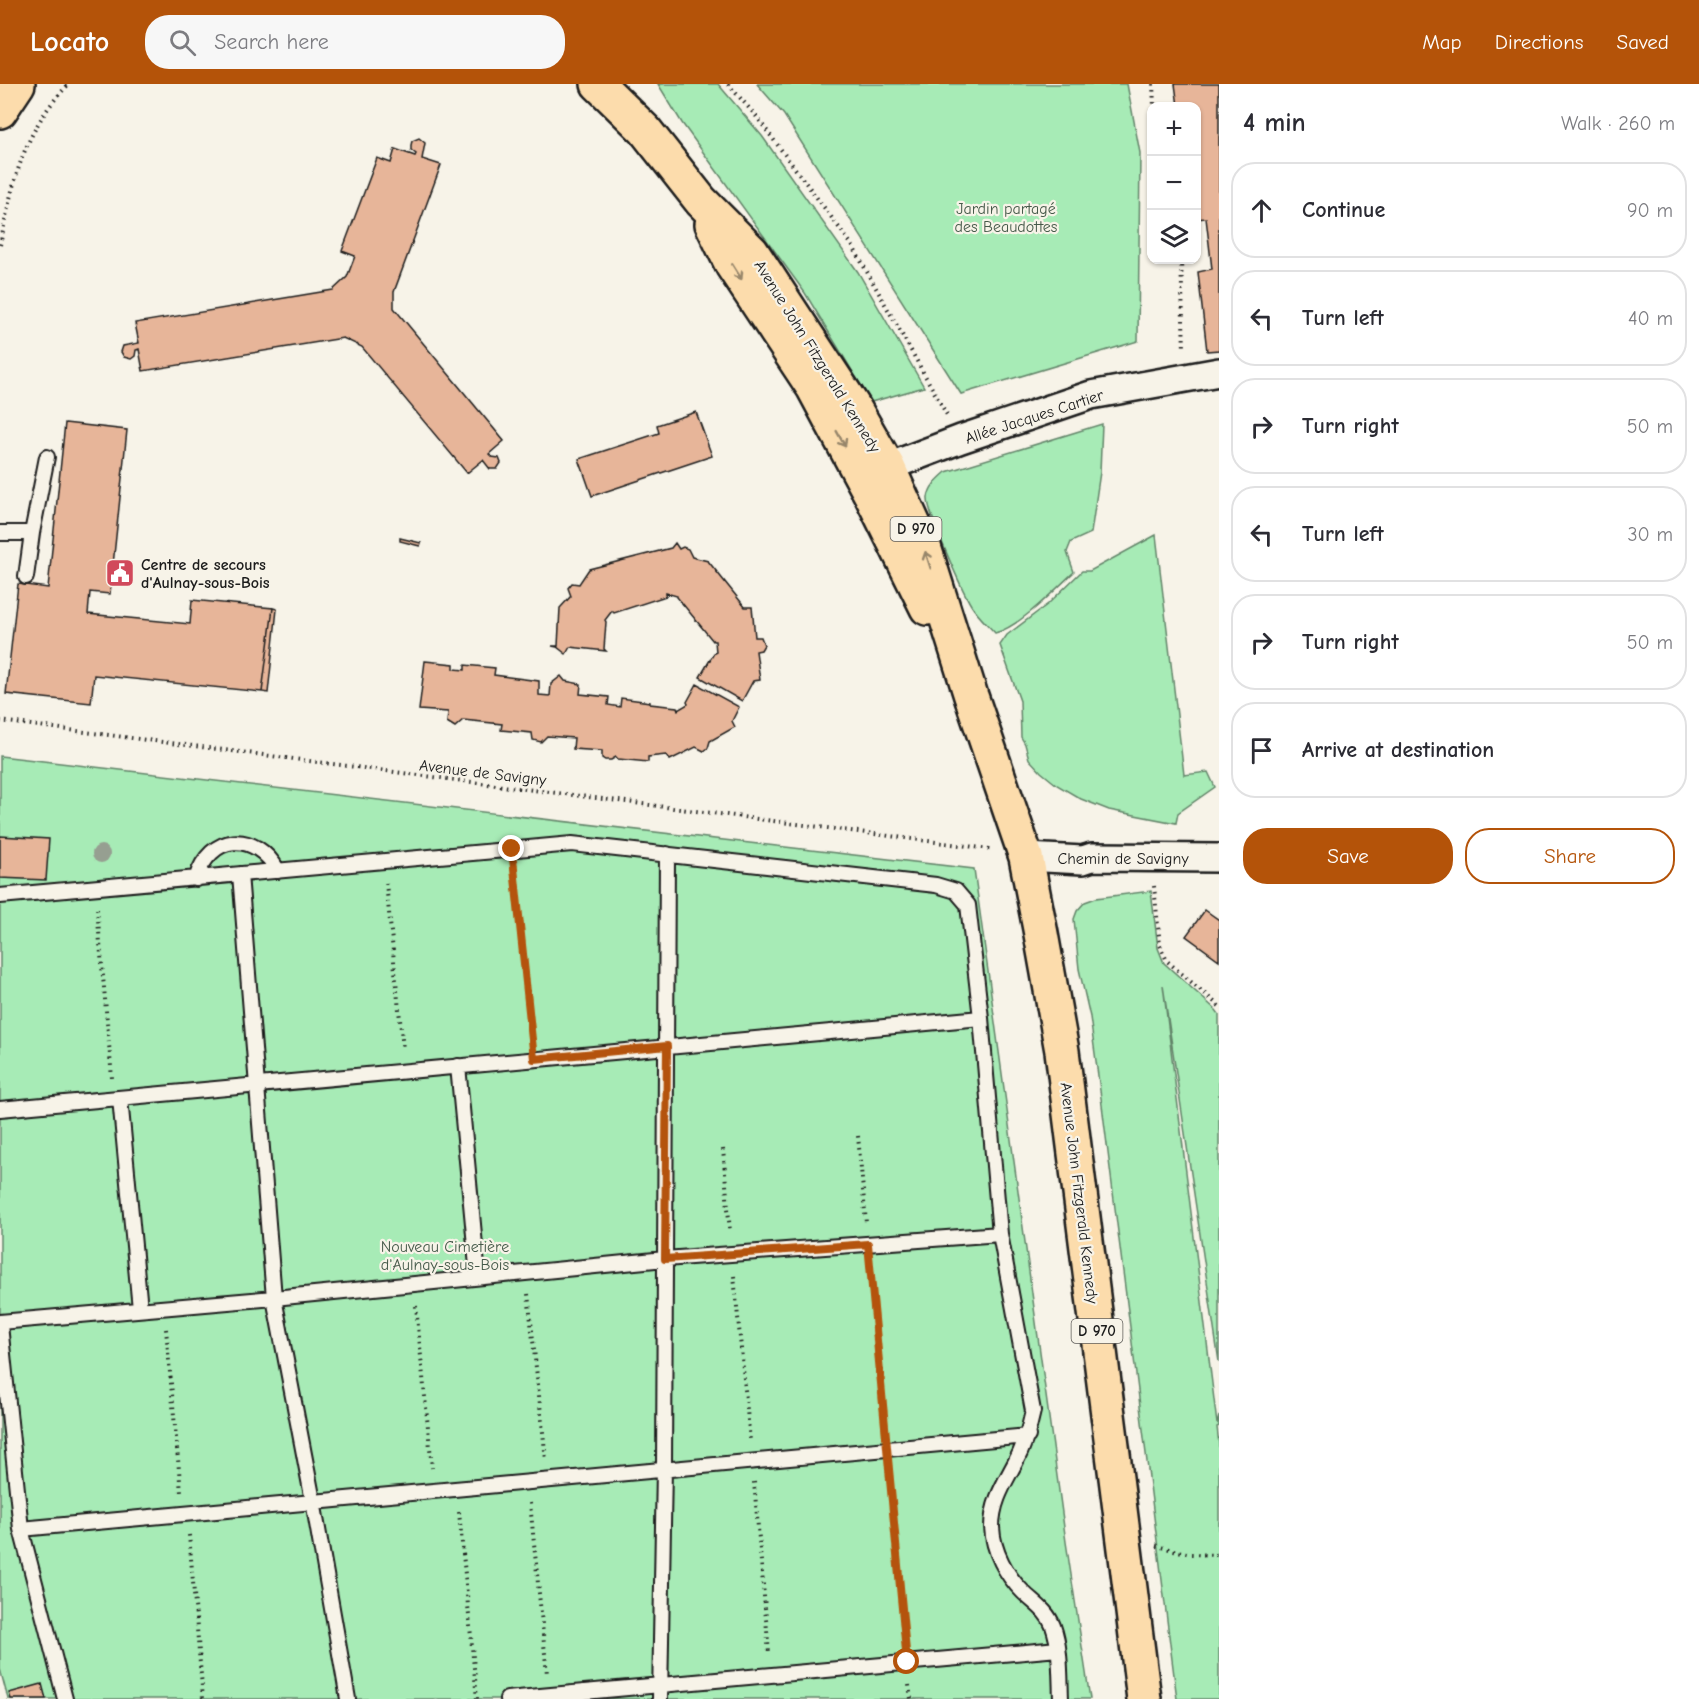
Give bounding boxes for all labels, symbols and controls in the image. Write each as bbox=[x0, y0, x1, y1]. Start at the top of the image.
search box bbox=[145, 15, 565, 69]
text: Locato bbox=[30, 26, 109, 58]
icon: search bbox=[166, 26, 199, 59]
text: Search here bbox=[214, 29, 329, 55]
text: Map bbox=[1422, 30, 1462, 54]
text: Directions bbox=[1495, 30, 1584, 54]
text: Saved bbox=[1617, 30, 1669, 54]
map controls bbox=[1147, 102, 1201, 264]
button: + bbox=[1147, 102, 1201, 156]
text: 4 min bbox=[1243, 108, 1306, 138]
text: Walk · 260 m bbox=[1561, 112, 1675, 135]
button: − bbox=[1147, 156, 1201, 210]
icon: ahead bbox=[1245, 194, 1278, 227]
text: Continue bbox=[1302, 197, 1385, 223]
text: 90 m bbox=[1627, 199, 1673, 222]
park label: Jardin partagé des Beaudottes bbox=[954, 200, 1058, 236]
button: layers bbox=[1147, 210, 1201, 264]
street label: Avenue John Fitzgerald Kennedy bbox=[750, 257, 884, 457]
one-way arrow bbox=[731, 263, 743, 280]
icon: left bbox=[1245, 302, 1278, 335]
text: Turn left bbox=[1302, 305, 1384, 331]
text: 40 m bbox=[1628, 307, 1673, 330]
street label: Allée Jacques Cartier bbox=[963, 386, 1106, 448]
icon: right bbox=[1245, 410, 1278, 443]
text: Turn right bbox=[1302, 413, 1399, 439]
text: 50 m bbox=[1627, 415, 1673, 438]
one-way arrow bbox=[836, 429, 847, 447]
road number: D 970 bbox=[890, 517, 942, 541]
icon: left bbox=[1245, 518, 1278, 551]
text: Turn left bbox=[1302, 521, 1384, 547]
text: 30 m bbox=[1627, 523, 1673, 546]
one-way arrow bbox=[922, 551, 933, 570]
place label: Centre de secours d'Aulnay-sous-Bois bbox=[141, 556, 270, 592]
public building icon: Centre de secours d'Aulnay-sous-Bois bbox=[104, 557, 136, 589]
icon: right bbox=[1245, 626, 1278, 659]
text: Turn right bbox=[1302, 629, 1399, 655]
text: 50 m bbox=[1627, 631, 1673, 654]
icon: arrive bbox=[1245, 734, 1278, 767]
text: Arrive at destination bbox=[1302, 737, 1494, 763]
street label: Avenue de Savigny bbox=[418, 756, 548, 790]
button: Save bbox=[1243, 828, 1453, 884]
button: Share bbox=[1465, 828, 1675, 884]
route end bbox=[498, 835, 524, 861]
street label: Chemin de Savigny bbox=[1057, 850, 1189, 868]
street label: Avenue John Fitzgerald Kennedy bbox=[1056, 1081, 1102, 1306]
park label: Nouveau Cimetière d'Aulnay-sous-Bois bbox=[381, 1238, 509, 1274]
road number: D 970 bbox=[1072, 1319, 1122, 1343]
route start bbox=[893, 1648, 919, 1674]

